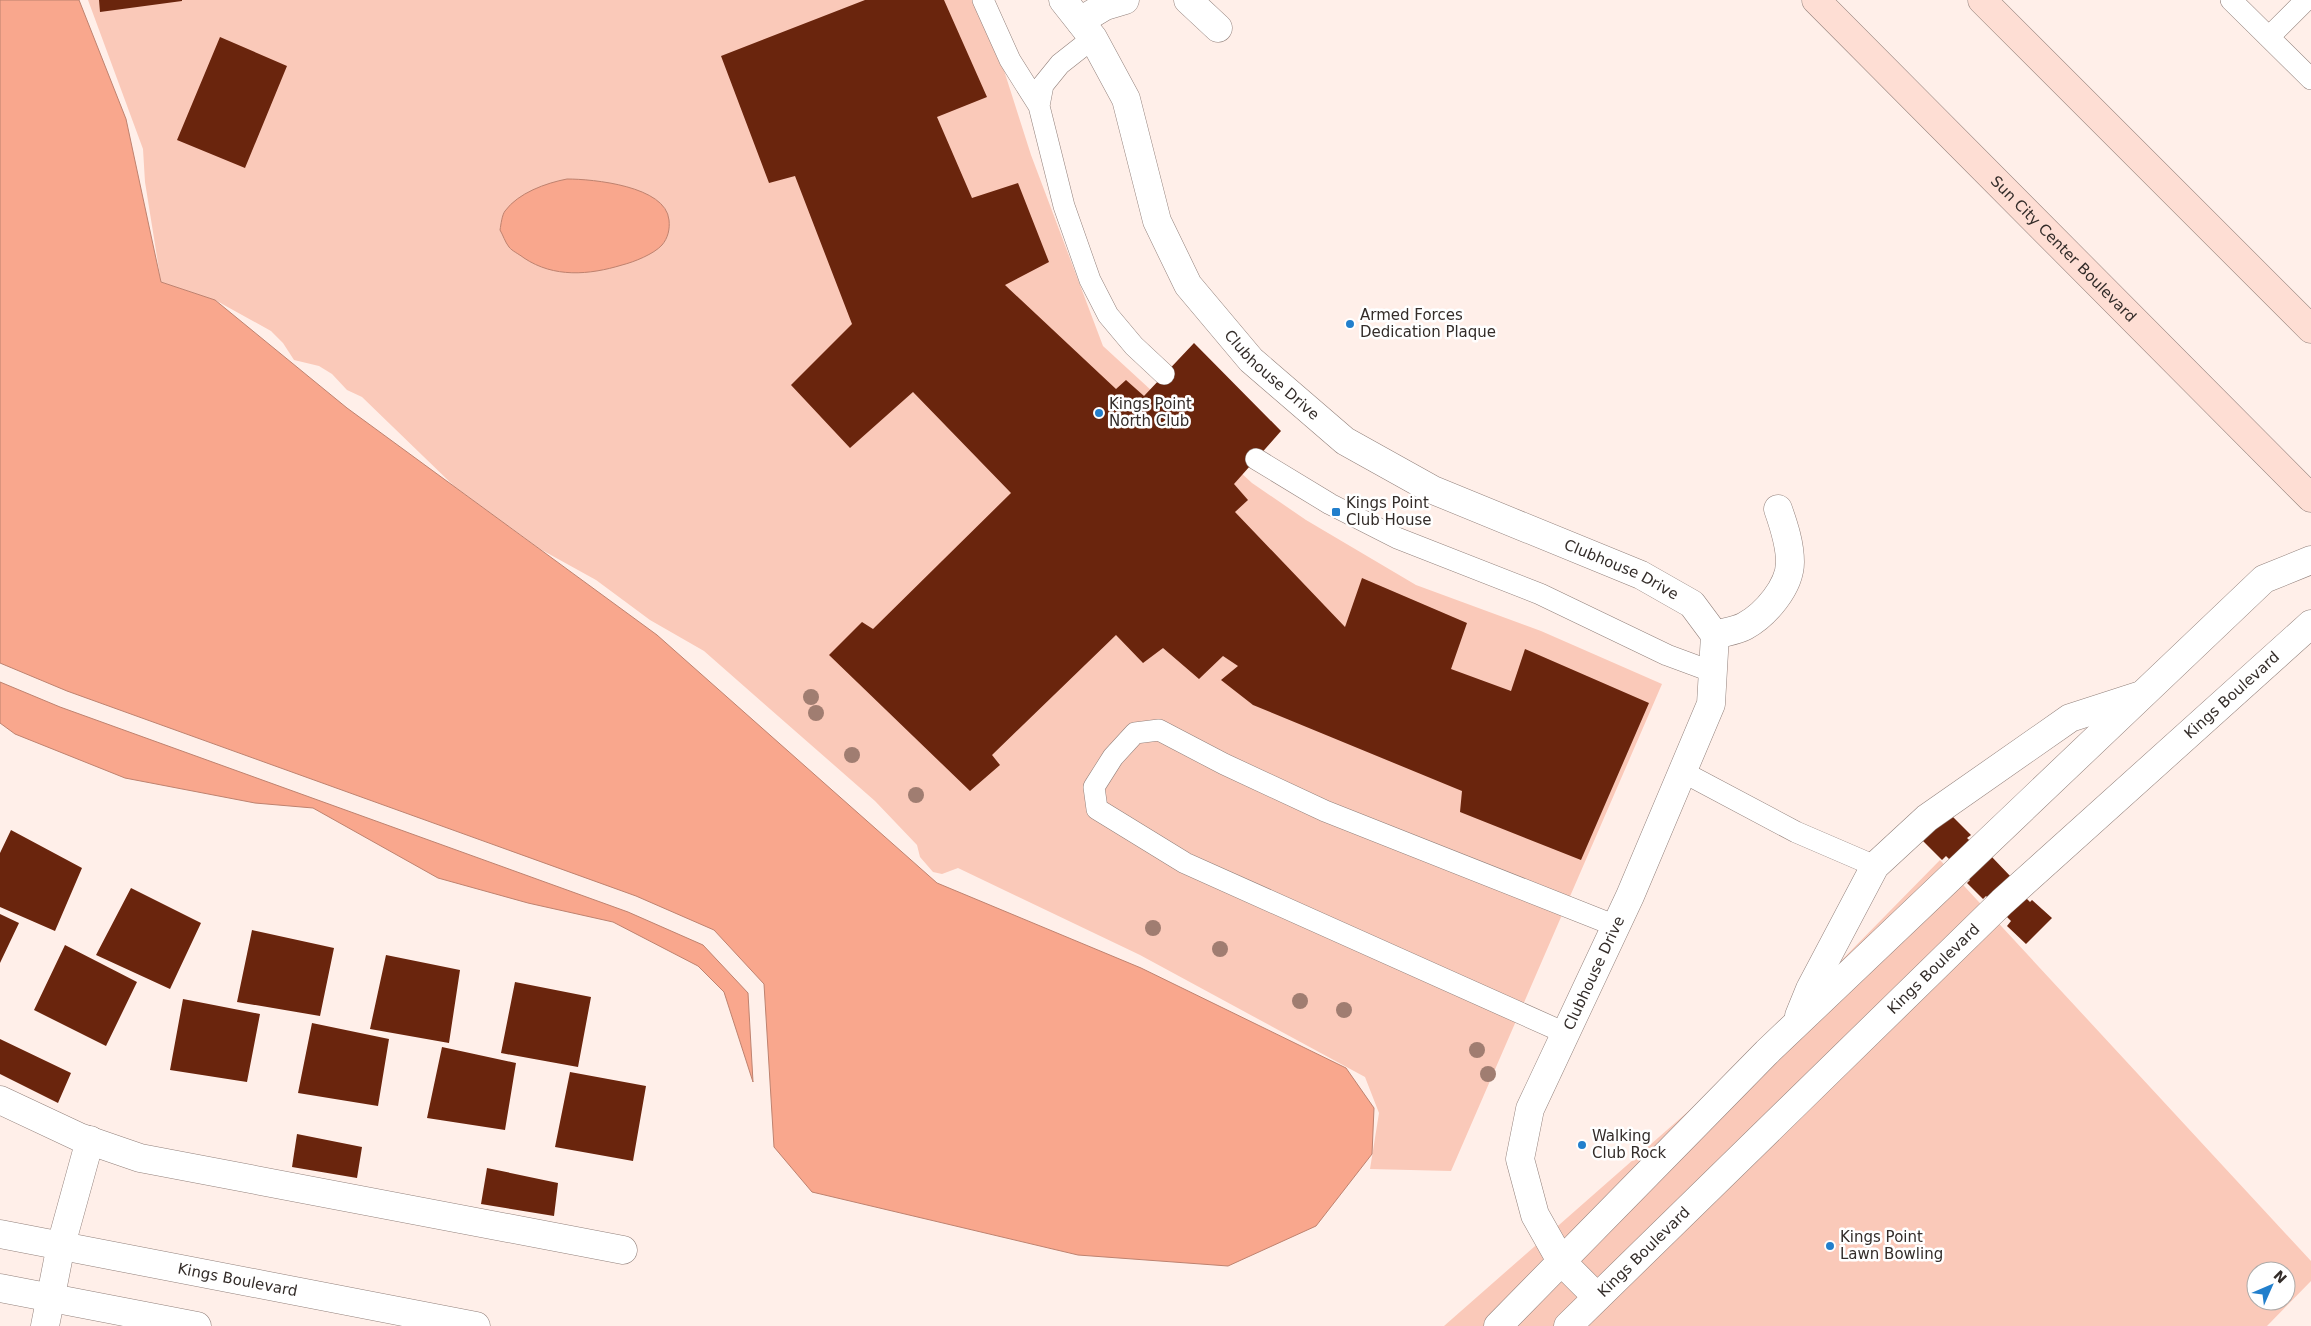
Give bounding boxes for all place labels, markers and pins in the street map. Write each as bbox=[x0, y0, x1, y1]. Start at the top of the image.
place label: Armed Forces Dedication Plaque bbox=[1360, 306, 1496, 341]
marker: Armed Forces Dedication Plaque bbox=[1344, 318, 1356, 330]
place label: Kings Point North Club bbox=[1109, 395, 1192, 430]
marker: Kings Point North Club bbox=[1093, 407, 1105, 419]
place label: Kings Point Club House bbox=[1346, 494, 1431, 529]
marker: Kings Point Club House bbox=[1330, 506, 1342, 518]
place label: Walking Club Rock bbox=[1592, 1127, 1667, 1162]
marker: Walking Club Rock bbox=[1576, 1139, 1588, 1151]
place label: Kings Point Lawn Bowling bbox=[1840, 1228, 1943, 1263]
marker: Kings Point Lawn Bowling bbox=[1824, 1240, 1836, 1252]

